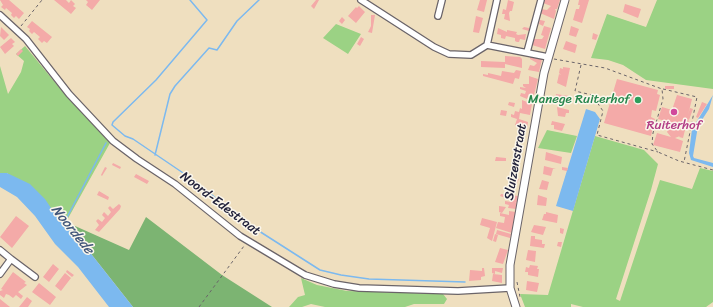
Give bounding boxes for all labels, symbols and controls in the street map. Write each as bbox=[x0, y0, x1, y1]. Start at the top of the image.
place label: Manege Ruiterhof bbox=[528, 92, 630, 108]
marker: Manege Ruiterhof bbox=[633, 95, 643, 105]
marker: Ruiterhof bbox=[669, 107, 679, 117]
place label: Ruiterhof bbox=[647, 118, 701, 134]
street label: Sluizenstraat bbox=[502, 122, 530, 202]
street label: Noord-Edestraat bbox=[177, 169, 263, 239]
water label: Noordede bbox=[47, 202, 97, 258]

